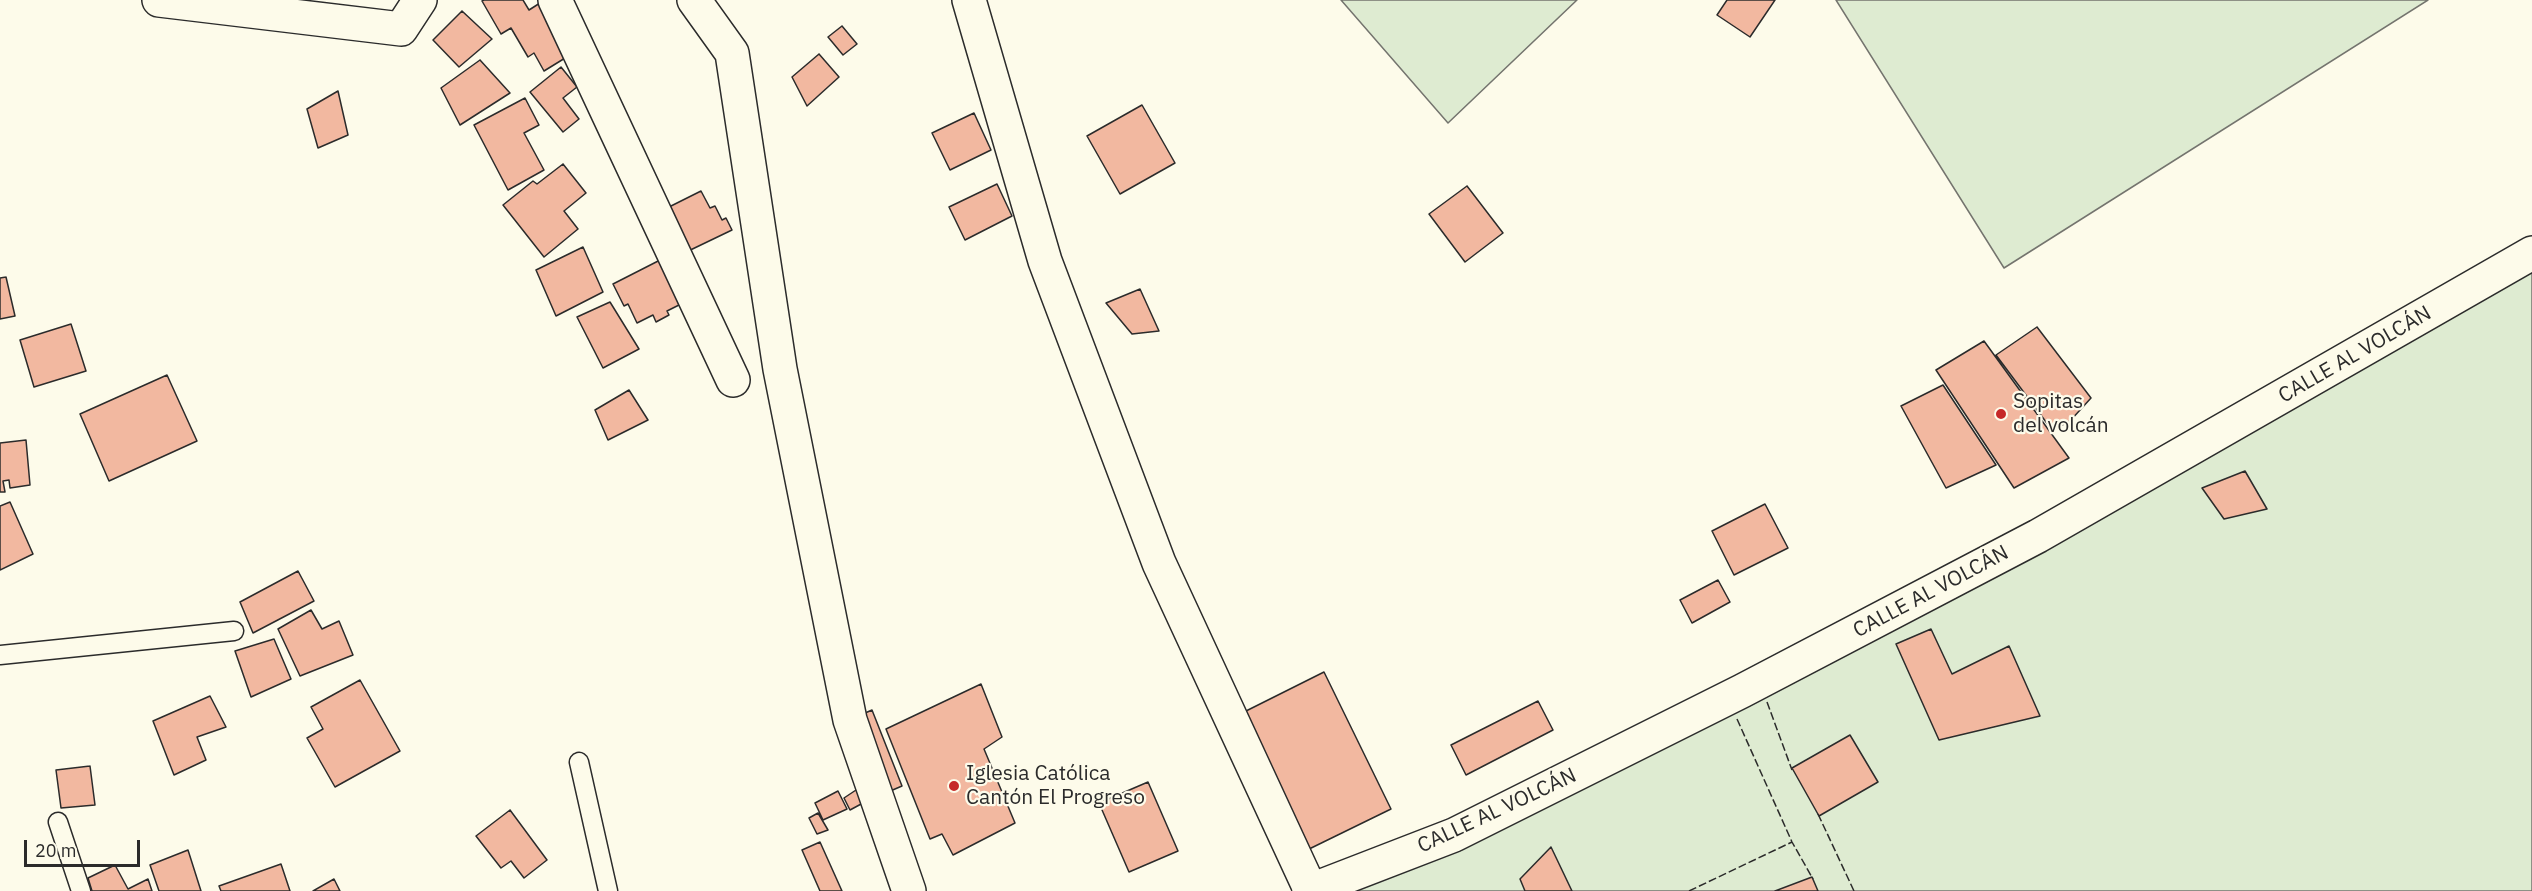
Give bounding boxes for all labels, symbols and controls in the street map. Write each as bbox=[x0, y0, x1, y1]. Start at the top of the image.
street label: CALLE AL VOLCÁN bbox=[2274, 301, 2436, 409]
place label: Sopitas del volcán bbox=[2013, 389, 2109, 439]
marker: Sopitas del volcán bbox=[1994, 407, 2008, 421]
street label: CALLE AL VOLCÁN bbox=[1849, 540, 2013, 644]
place label: Iglesia Católica Cantón El Progreso bbox=[966, 761, 1145, 811]
street label: CALLE AL VOLCÁN bbox=[1414, 763, 1580, 859]
marker: Iglesia Católica Cantón El Progreso bbox=[947, 779, 961, 793]
scale bar bbox=[27, 828, 142, 866]
text: 20 m bbox=[35, 839, 77, 862]

